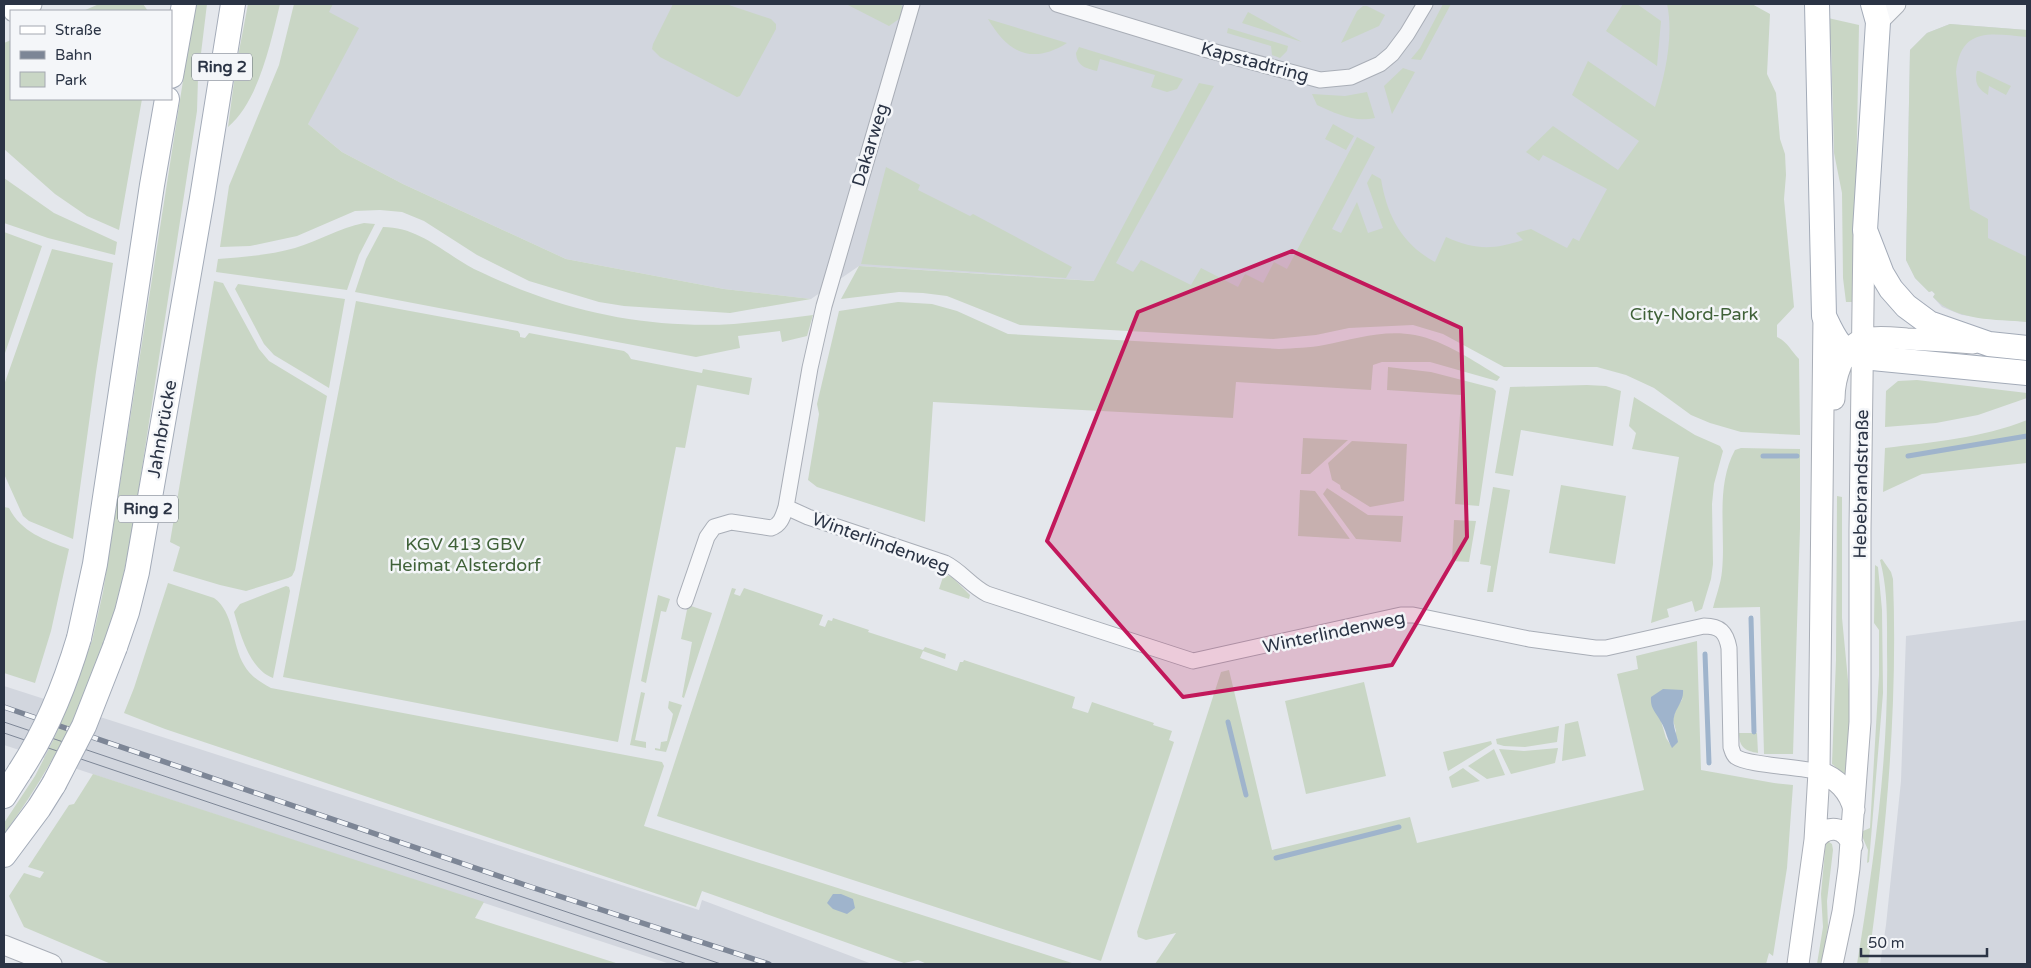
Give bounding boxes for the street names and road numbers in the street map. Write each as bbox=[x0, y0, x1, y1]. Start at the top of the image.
street label: Kapstadtring bbox=[1199, 37, 1311, 87]
road number: Ring 2 bbox=[192, 54, 252, 80]
street label: Dakarweg bbox=[847, 101, 893, 189]
street label: Jahnbrücke bbox=[143, 378, 181, 480]
street label: Hebebrandstraße bbox=[1849, 409, 1873, 559]
road number: Ring 2 bbox=[118, 496, 178, 522]
street label: Winterlindenweg bbox=[809, 508, 953, 578]
street label: Winterlindenweg bbox=[1261, 606, 1407, 658]

